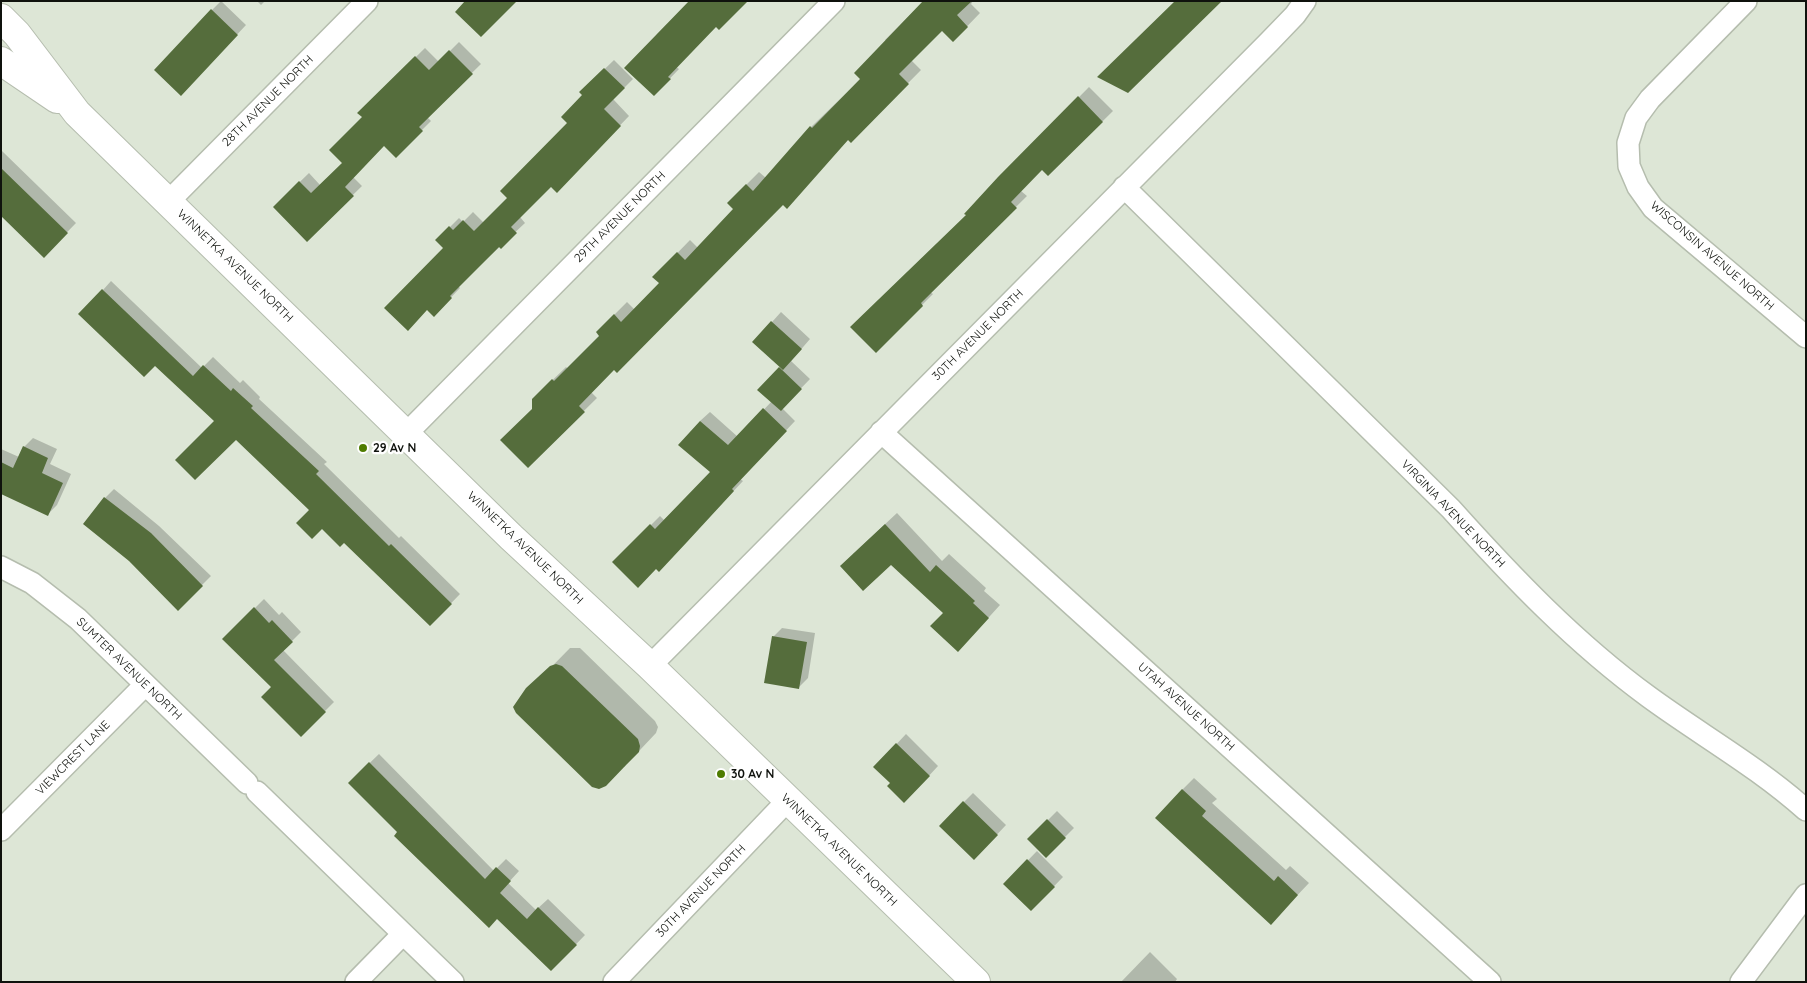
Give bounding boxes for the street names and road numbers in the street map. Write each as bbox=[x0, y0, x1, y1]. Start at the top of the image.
street label: 28TH AVENUE NORTH bbox=[219, 52, 317, 150]
street label: 29TH AVENUE NORTH bbox=[571, 168, 669, 266]
street label: WISCONSIN AVENUE NORTH bbox=[1647, 198, 1777, 314]
street label: WINNETKA AVENUE NORTH bbox=[174, 207, 296, 325]
street label: 30TH AVENUE NORTH bbox=[929, 286, 1027, 384]
street label: VIRGINIA AVENUE NORTH bbox=[1398, 457, 1508, 571]
street label: WINNETKA AVENUE NORTH bbox=[464, 489, 586, 607]
street label: SUMTER AVENUE NORTH bbox=[73, 615, 185, 723]
street label: UTAH AVENUE NORTH bbox=[1135, 660, 1237, 754]
street label: VIEWCREST LANE bbox=[33, 718, 113, 798]
street label: WINNETKA AVENUE NORTH bbox=[778, 791, 900, 909]
street label: 30TH AVENUE NORTH bbox=[653, 842, 749, 940]

